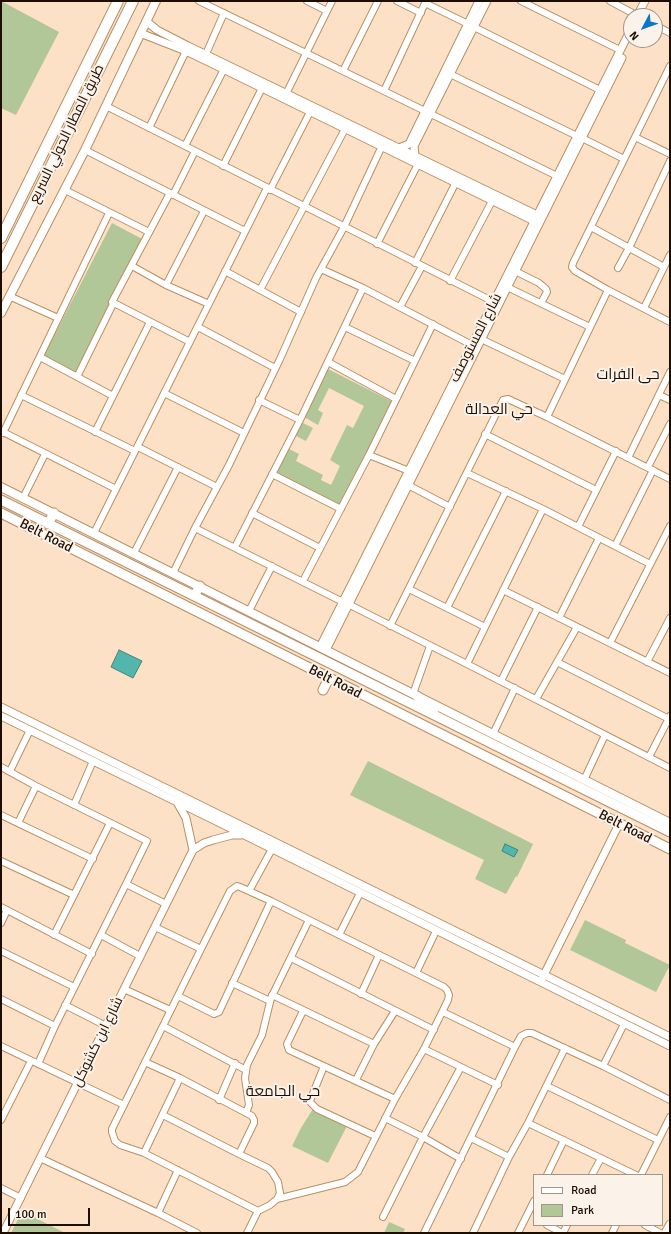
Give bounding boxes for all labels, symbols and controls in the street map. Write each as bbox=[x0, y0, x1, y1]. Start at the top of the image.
north arrow bbox=[623, 8, 663, 48]
text: N bbox=[627, 28, 642, 43]
street label: طريق المطار الحولي السريع bbox=[26, 62, 108, 206]
street label: شارع المستوصف bbox=[446, 291, 506, 385]
district label: حی الفرات bbox=[596, 366, 660, 384]
district label: حي العدالة bbox=[465, 401, 533, 419]
street label: Belt Road bbox=[17, 516, 75, 556]
street label: Belt Road bbox=[306, 662, 364, 702]
street label: Belt Road bbox=[596, 807, 654, 847]
street label: شارع ابن كشوكل bbox=[69, 994, 127, 1090]
district label: حي الجامعة bbox=[246, 1083, 320, 1101]
legend bbox=[533, 1174, 663, 1226]
text: Road bbox=[571, 1183, 597, 1198]
scale bar bbox=[10, 1200, 92, 1226]
text: Park bbox=[571, 1203, 594, 1218]
text: 100 m bbox=[15, 1207, 47, 1222]

